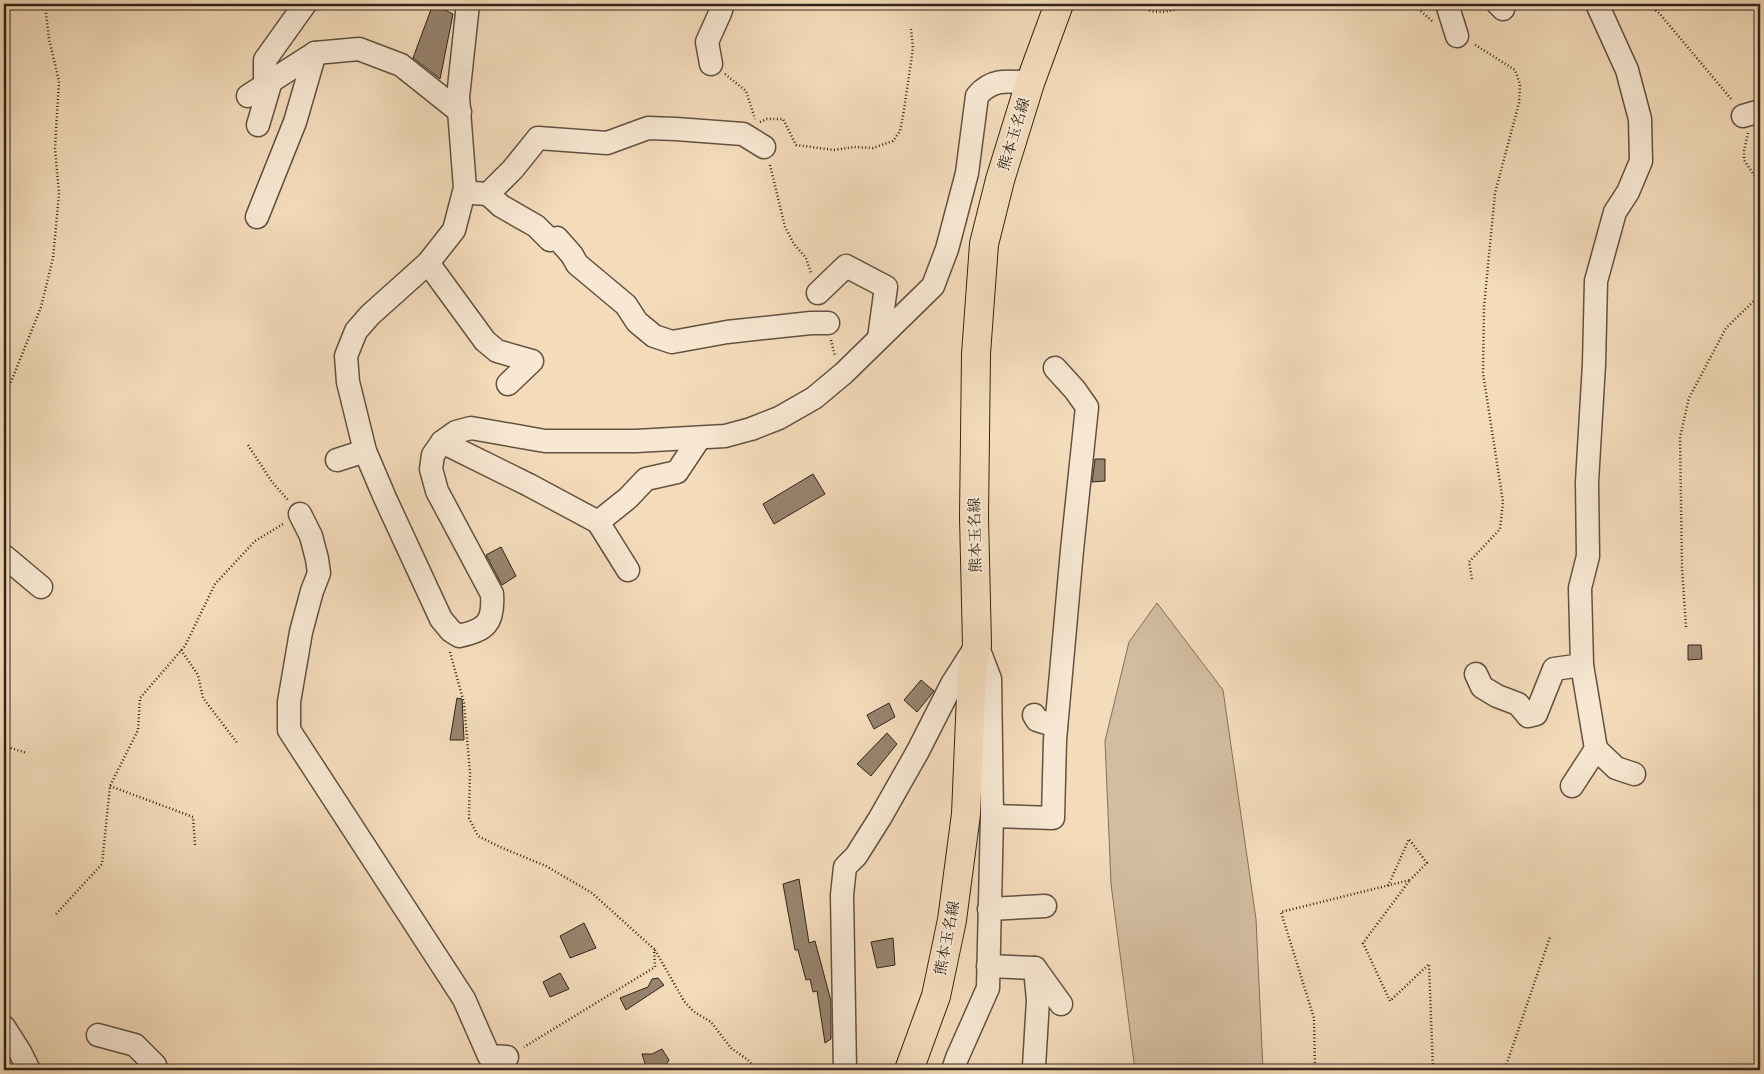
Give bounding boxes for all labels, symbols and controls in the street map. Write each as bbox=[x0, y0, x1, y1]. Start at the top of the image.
street label: 熊本玉名線 bbox=[994, 95, 1034, 173]
street label: 熊本玉名線 bbox=[965, 497, 985, 573]
street label: 熊本玉名線 bbox=[931, 899, 963, 977]

